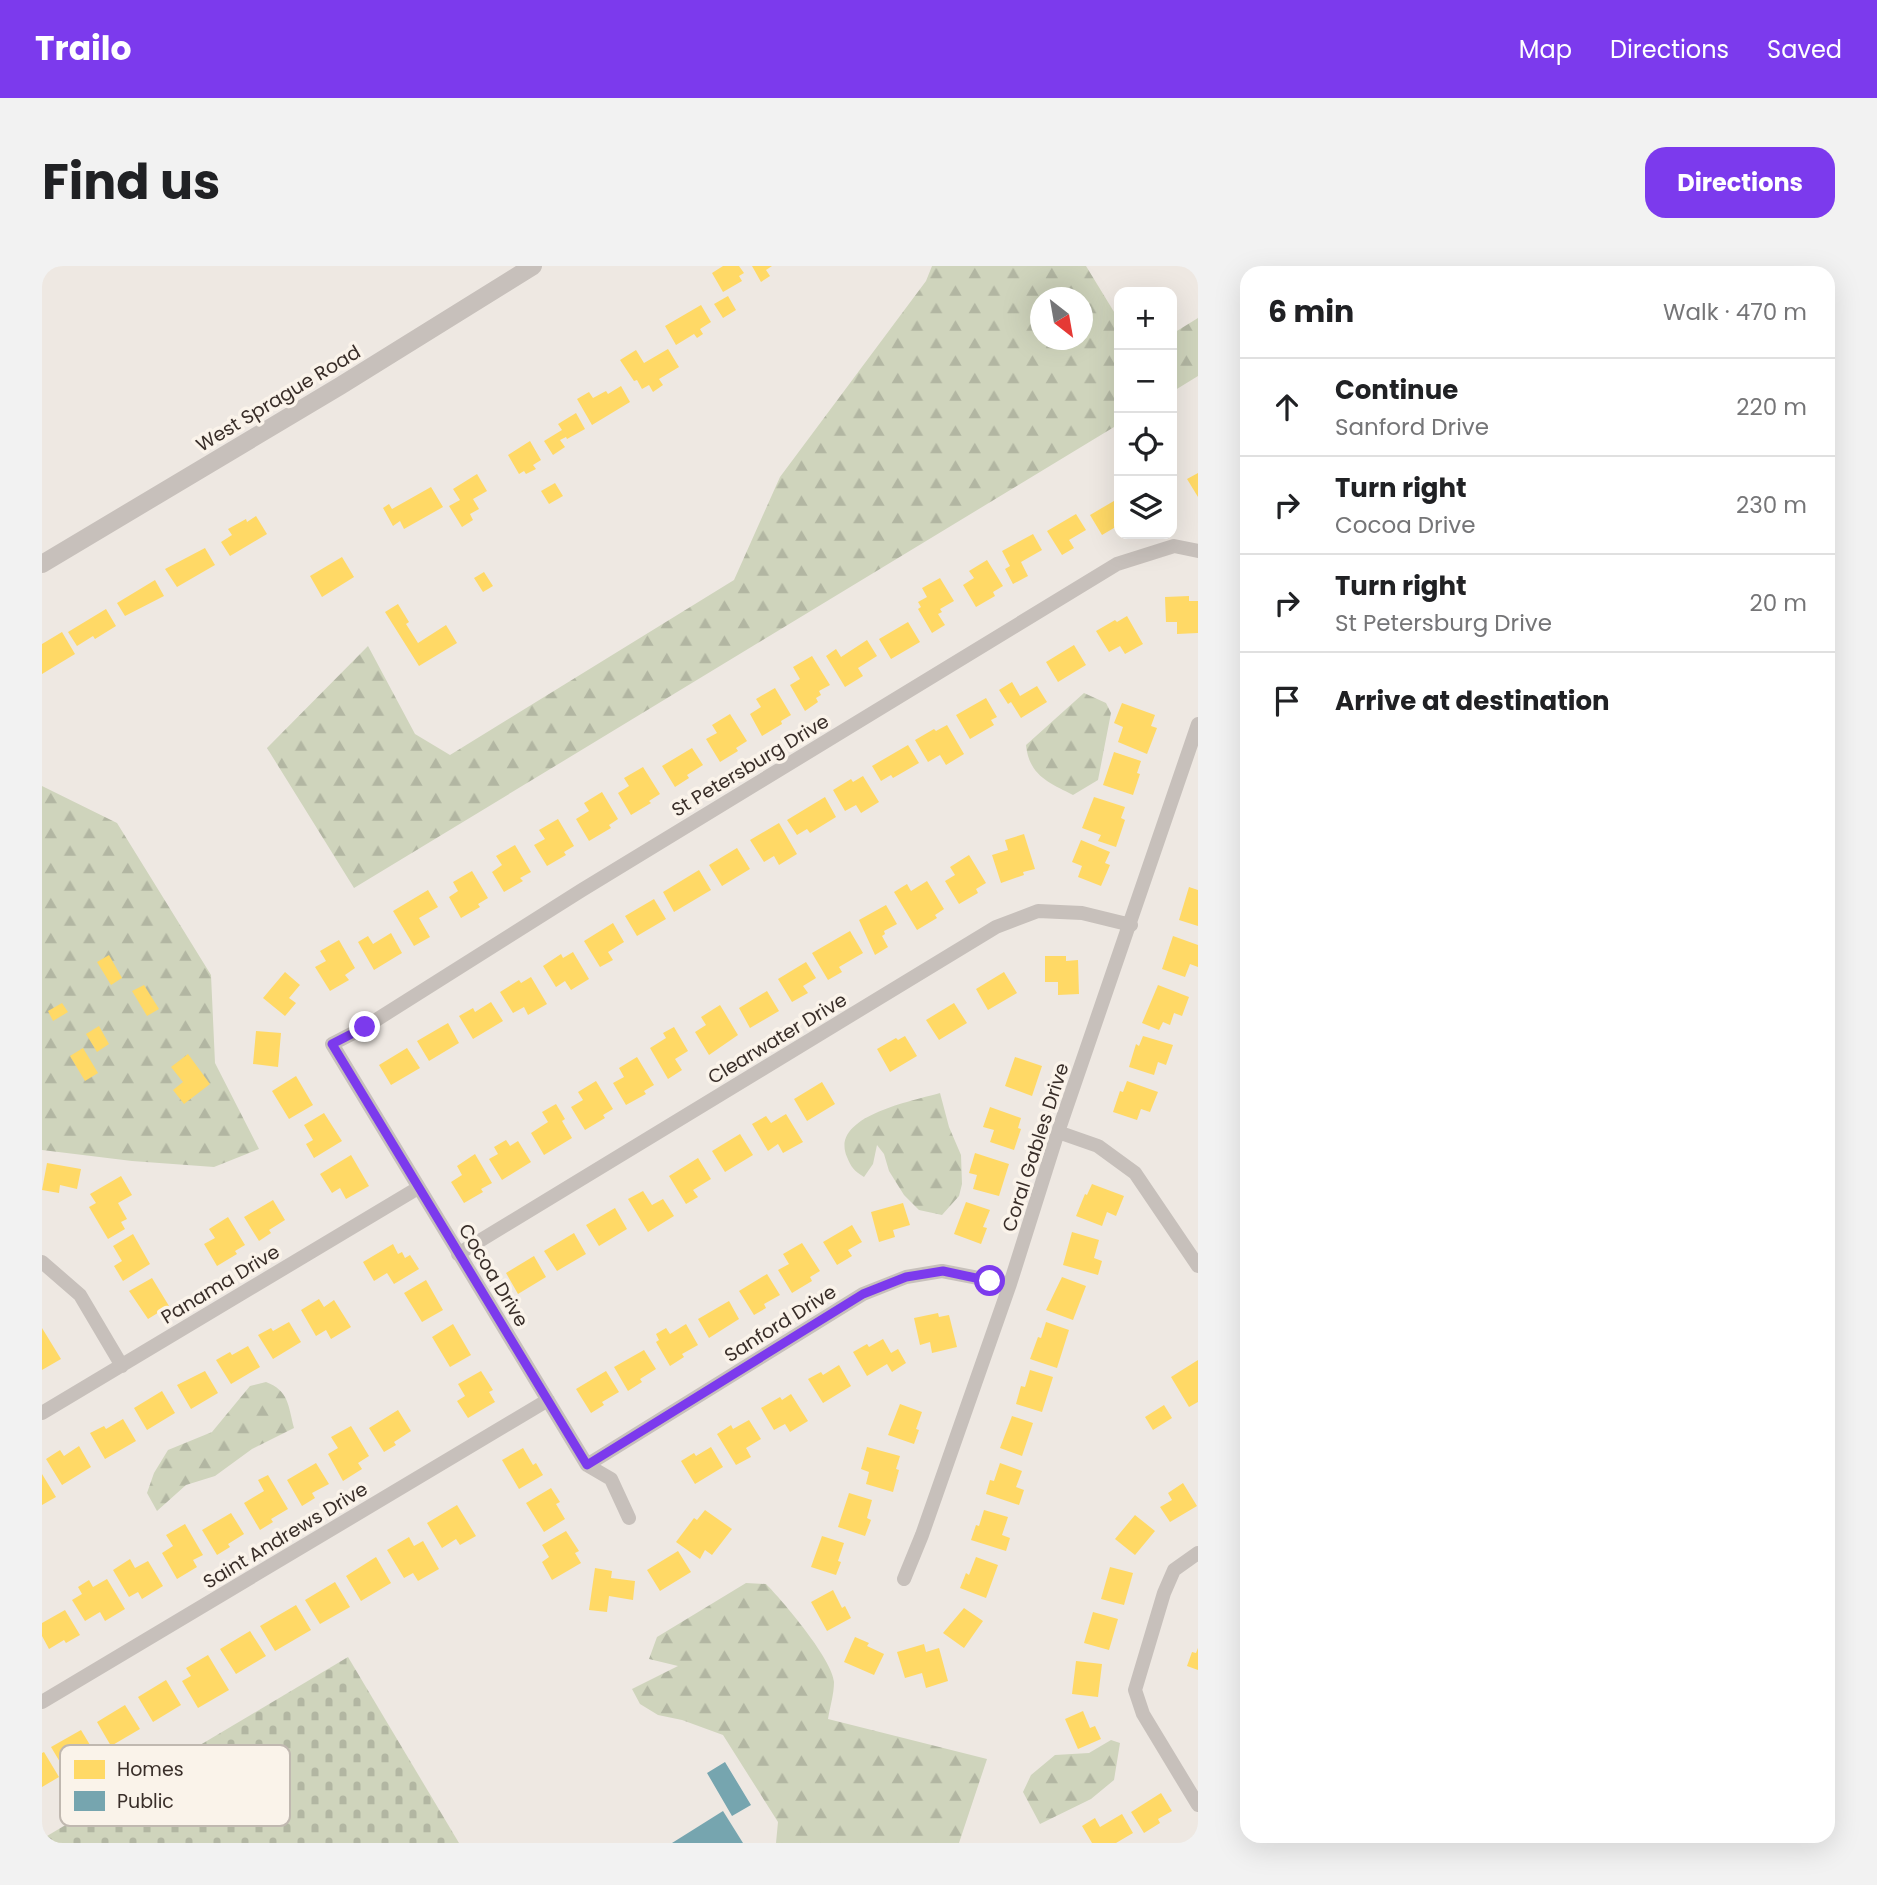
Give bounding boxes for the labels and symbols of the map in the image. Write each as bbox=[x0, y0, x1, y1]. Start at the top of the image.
north arrow bbox=[1030, 287, 1093, 350]
street label: West Sprague Road bbox=[191, 339, 366, 458]
street label: St Petersburg Drive bbox=[666, 708, 834, 823]
street label: Clearwater Drive bbox=[703, 986, 852, 1091]
route end bbox=[349, 1011, 380, 1042]
street label: Coral Gables Drive bbox=[995, 1059, 1076, 1235]
street label: Cocoa Drive bbox=[452, 1219, 535, 1332]
street label: Panama Drive bbox=[156, 1238, 285, 1331]
route start bbox=[974, 1265, 1005, 1296]
street label: Sanford Drive bbox=[719, 1278, 841, 1369]
street label: Saint Andrews Drive bbox=[198, 1476, 373, 1595]
legend bbox=[60, 1745, 290, 1826]
text: Homes bbox=[117, 1756, 184, 1783]
text: Public bbox=[117, 1788, 174, 1815]

